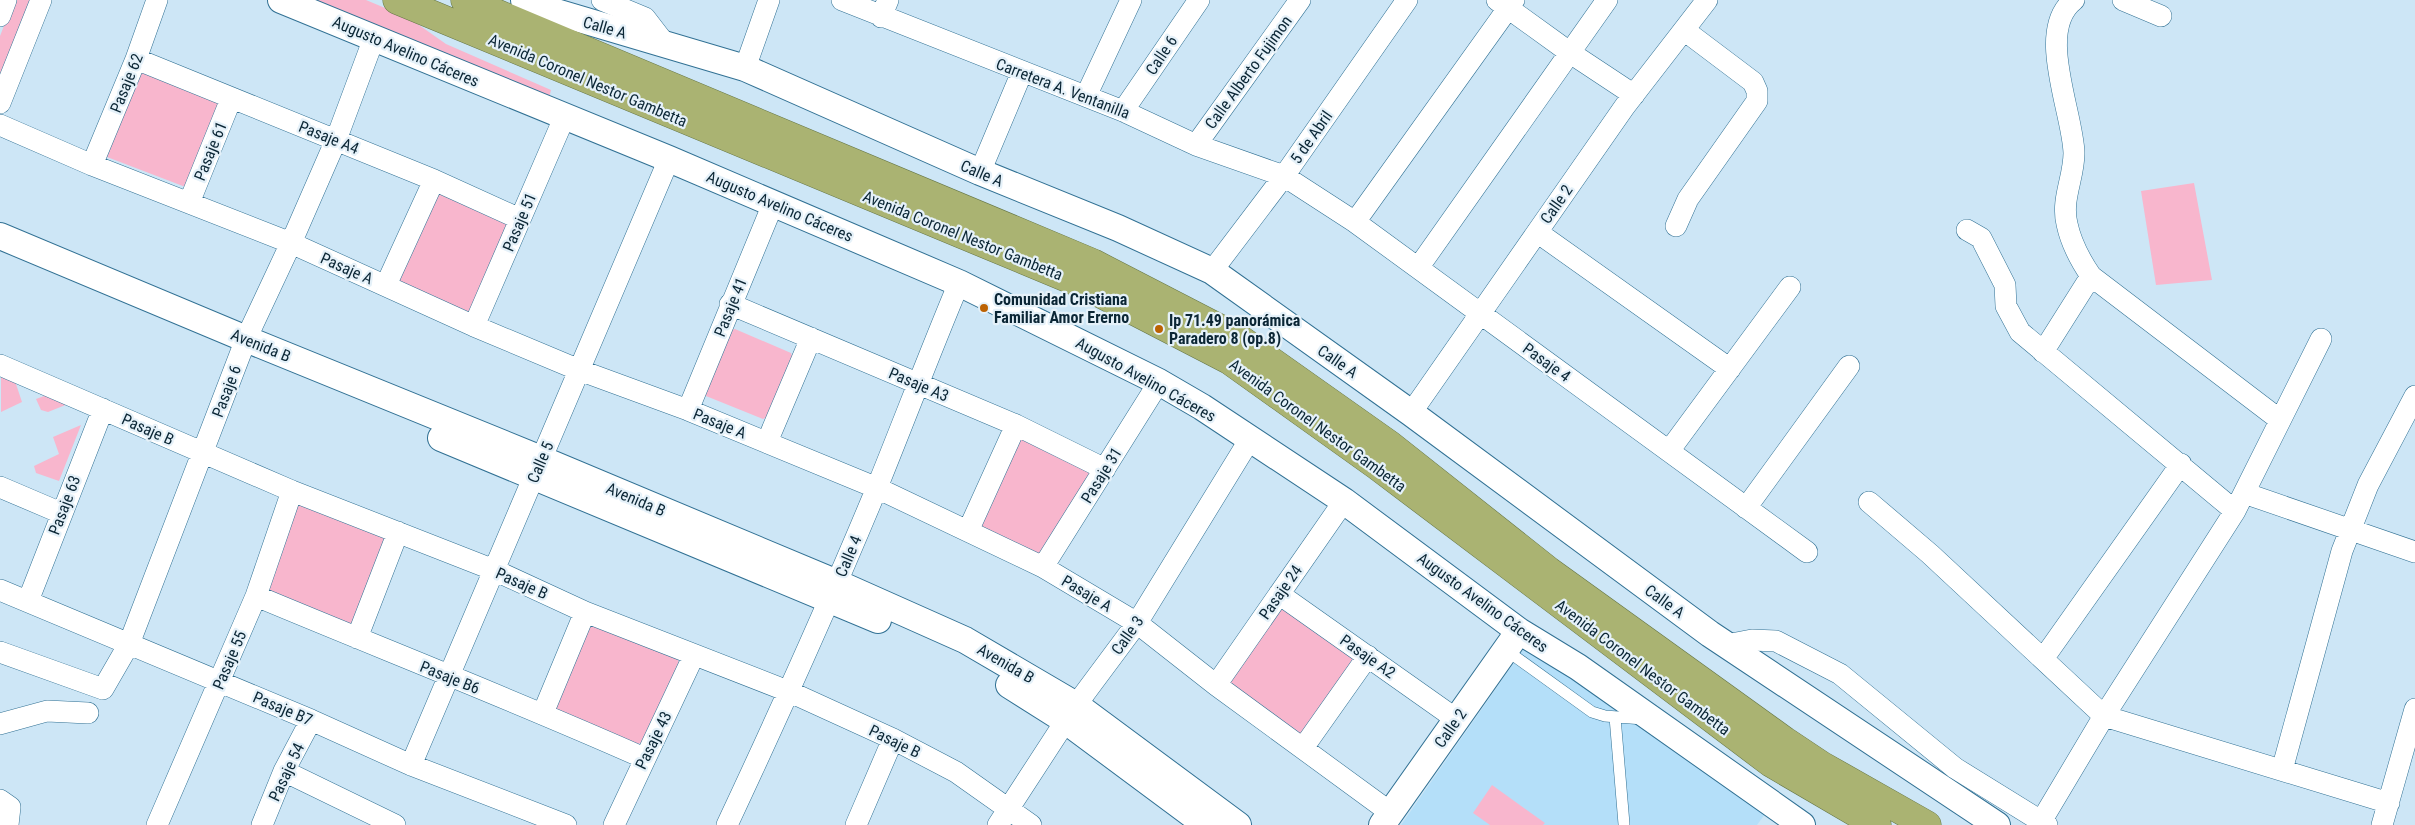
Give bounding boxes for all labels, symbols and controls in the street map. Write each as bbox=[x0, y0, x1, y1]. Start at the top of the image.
street label: Augusto Avelino Cáceres bbox=[330, 12, 482, 91]
street label: Calle A bbox=[581, 12, 629, 43]
street label: Calle Alberto Fujimon bbox=[1201, 12, 1296, 133]
street label: Avenida Coronel Nestor Gambetta bbox=[486, 30, 690, 131]
street label: Calle 6 bbox=[1141, 32, 1181, 78]
street label: Pasaje 62 bbox=[106, 51, 147, 115]
street label: Carretera A. Ventanilla bbox=[993, 54, 1132, 123]
street label: 5 de Abril bbox=[1286, 107, 1336, 167]
street label: Pasaje A4 bbox=[296, 117, 362, 158]
street label: Pasaje 61 bbox=[190, 119, 231, 183]
street label: Calle A bbox=[958, 156, 1006, 191]
street label: Augusto Avelino Cáceres bbox=[704, 167, 856, 246]
street label: Calle 2 bbox=[1536, 181, 1577, 227]
street label: Avenida Coronel Nestor Gambetta bbox=[860, 187, 1065, 284]
street label: Pasaje 51 bbox=[499, 190, 540, 254]
street label: Pasaje A bbox=[318, 249, 376, 288]
street label: Pasaje 41 bbox=[710, 275, 751, 339]
place label: Comunidad Cristiana Familiar Amor Ererno bbox=[994, 290, 1129, 327]
marker: Comunidad Cristiana Familiar Amor Ererno bbox=[978, 302, 990, 314]
place label: Ip 71.49 panorámica Paradero 8 (op.8) bbox=[1169, 311, 1301, 348]
marker: Ip 71.49 panorámica Paradero 8 (op.8) bbox=[1153, 323, 1165, 335]
street label: Avenida B bbox=[228, 325, 293, 366]
street label: Augusto Avelino Cáceres bbox=[1072, 333, 1219, 426]
street label: Pasaje 4 bbox=[1519, 339, 1574, 386]
street label: Calle A bbox=[1314, 341, 1361, 382]
street label: Avenida Coronel Nestor Gambetta bbox=[1226, 355, 1410, 496]
street label: Pasaje 6 bbox=[208, 362, 245, 420]
street label: Pasaje A3 bbox=[886, 363, 952, 406]
street label: Pasaje A bbox=[691, 404, 749, 443]
street label: Pasaje B bbox=[119, 410, 177, 449]
street label: Calle 5 bbox=[523, 439, 558, 486]
street label: Pasaje 31 bbox=[1077, 444, 1126, 507]
street label: Pasaje 63 bbox=[44, 473, 84, 538]
street label: Avenida B bbox=[603, 479, 668, 520]
street label: Calle 4 bbox=[831, 533, 866, 580]
street label: Augusto Avelino Cáceres bbox=[1414, 549, 1552, 656]
street label: Pasaje 24 bbox=[1255, 561, 1306, 623]
street label: Pasaje B bbox=[493, 564, 551, 603]
street label: Pasaje A bbox=[1058, 571, 1115, 616]
street label: Calle A bbox=[1641, 581, 1688, 622]
street label: Avenida Coronel Nestor Gambetta bbox=[1552, 595, 1734, 739]
street label: Calle 3 bbox=[1107, 612, 1148, 658]
street label: Pasaje 55 bbox=[209, 628, 250, 692]
street label: Pasaje A2 bbox=[1336, 630, 1399, 682]
street label: Avenida B bbox=[974, 640, 1038, 687]
street label: Pasaje B6 bbox=[417, 657, 483, 698]
street label: Pasaje B7 bbox=[250, 687, 316, 730]
street label: Calle 2 bbox=[1430, 705, 1471, 751]
street label: Pasaje 43 bbox=[631, 708, 676, 772]
street label: Pasaje B bbox=[866, 721, 924, 762]
street label: Pasaje 54 bbox=[265, 740, 308, 804]

